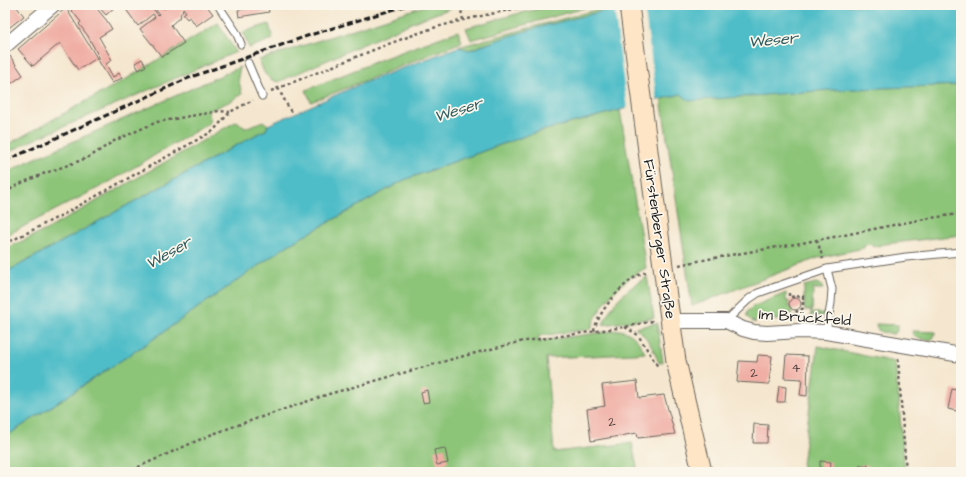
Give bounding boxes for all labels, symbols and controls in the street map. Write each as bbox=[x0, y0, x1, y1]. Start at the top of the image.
water label: Weser bbox=[748, 27, 801, 53]
water label: Weser bbox=[432, 92, 487, 128]
street label: Fürstenberger Straße bbox=[637, 158, 681, 320]
water label: Weser bbox=[142, 230, 197, 274]
street label: Im Brückfeld bbox=[758, 304, 852, 331]
house number: 4 bbox=[792, 359, 801, 377]
house number: 2 bbox=[750, 364, 758, 382]
house number: 2 bbox=[608, 413, 616, 431]

